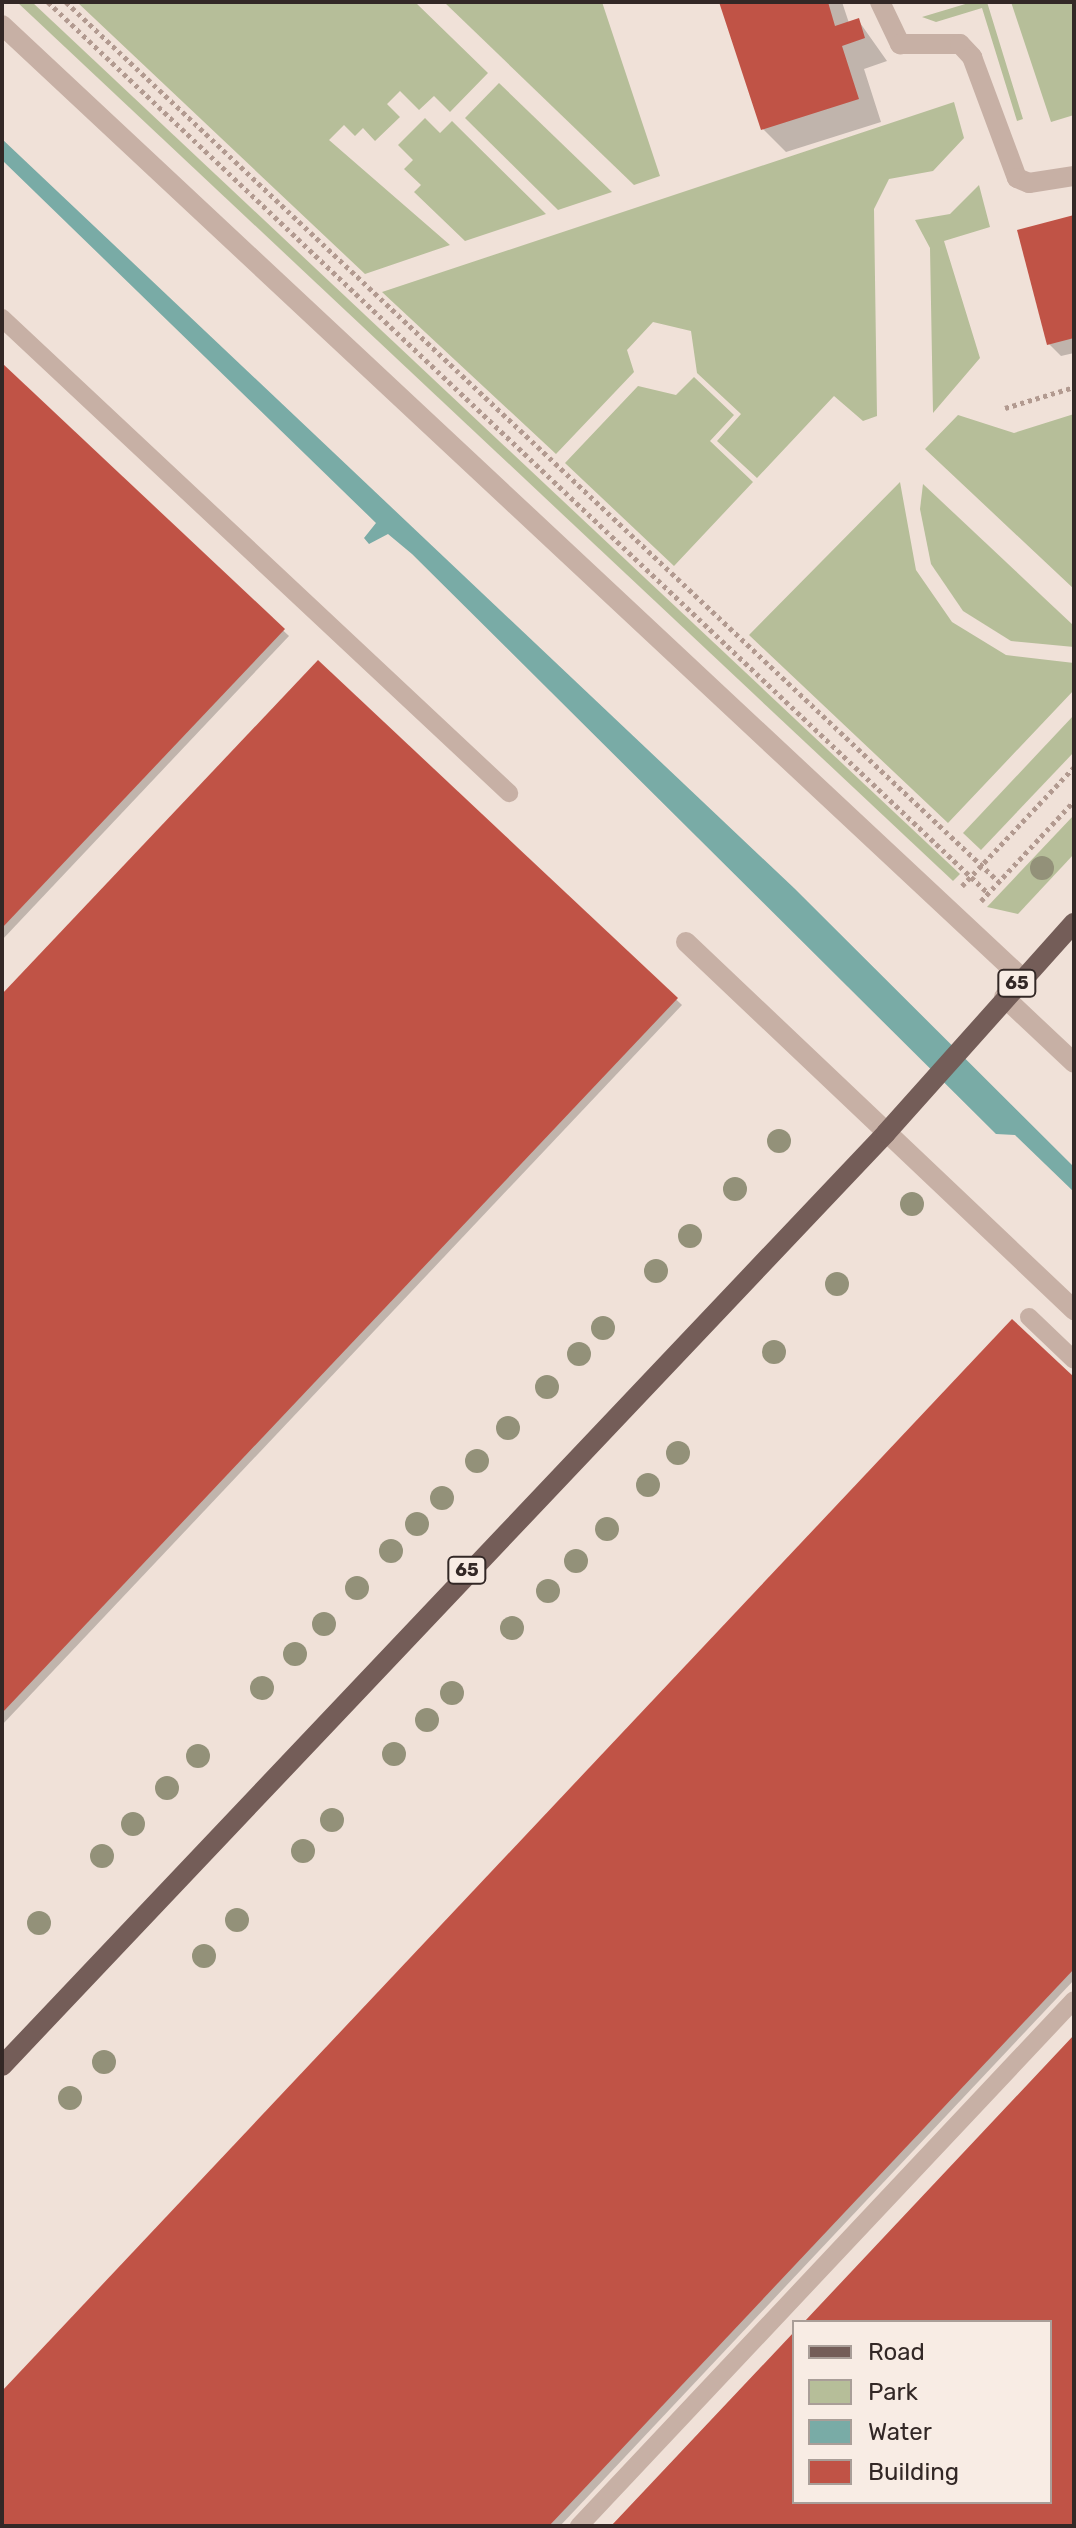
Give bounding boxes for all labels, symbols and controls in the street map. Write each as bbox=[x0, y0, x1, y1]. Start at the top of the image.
road number: 65 bbox=[997, 969, 1037, 997]
road number: 65 bbox=[447, 1556, 487, 1584]
legend bbox=[792, 2320, 1052, 2504]
text: Road bbox=[868, 2338, 925, 2366]
text: Park bbox=[868, 2378, 918, 2406]
text: Water bbox=[868, 2418, 932, 2446]
text: Building bbox=[868, 2458, 959, 2486]

